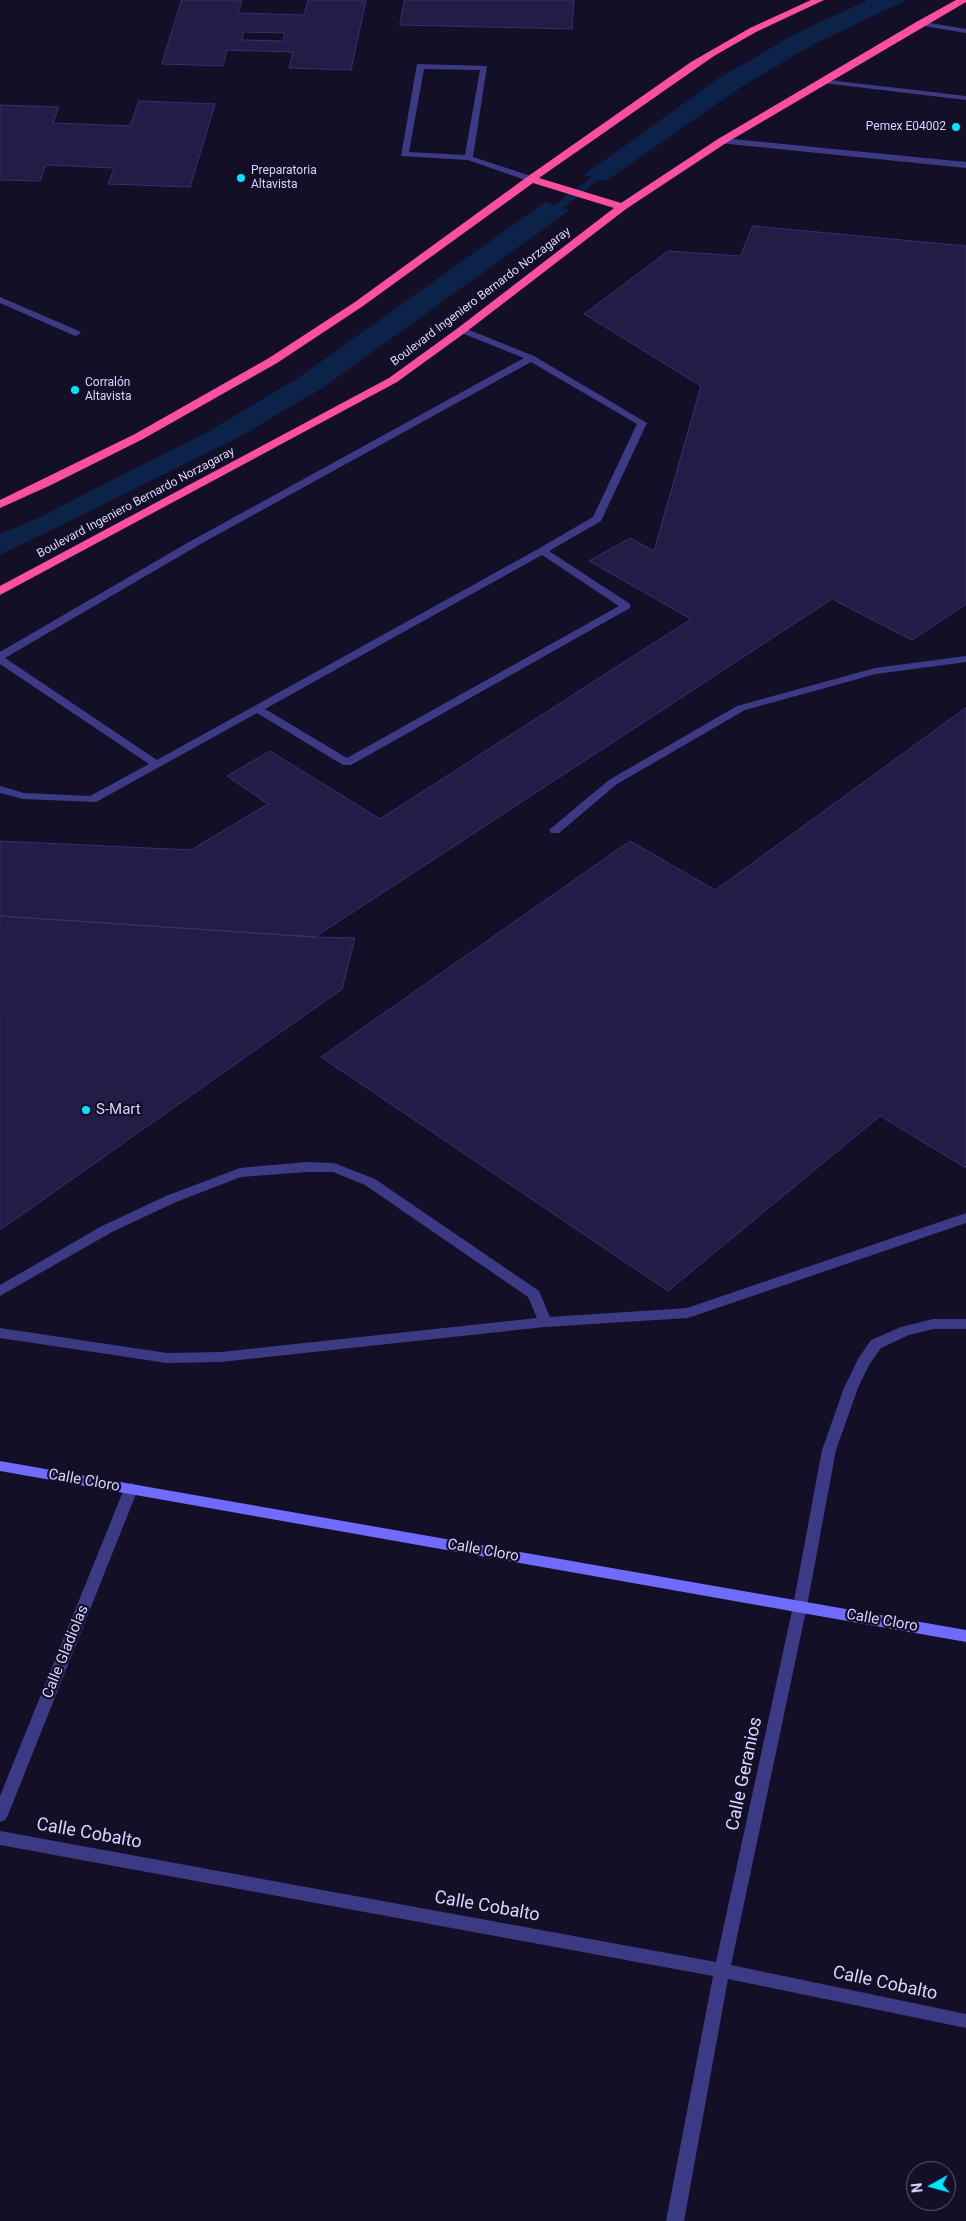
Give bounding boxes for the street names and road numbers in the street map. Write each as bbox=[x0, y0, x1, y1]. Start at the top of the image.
street label: Boulevard Ingeniero Bernardo Norzagaray bbox=[388, 225, 574, 369]
street label: Boulevard Ingeniero Bernardo Norzagaray bbox=[35, 445, 237, 561]
street label: Calle Cloro bbox=[47, 1466, 121, 1496]
street label: Calle Cloro bbox=[446, 1536, 520, 1566]
street label: Calle Gladiolas bbox=[39, 1603, 93, 1701]
street label: Calle Cloro bbox=[845, 1606, 919, 1636]
street label: Calle Geranios bbox=[722, 1715, 768, 1833]
street label: Calle Cobalto bbox=[35, 1814, 143, 1854]
street label: Calle Cobalto bbox=[433, 1887, 541, 1927]
street label: Calle Cobalto bbox=[831, 1962, 939, 2006]

